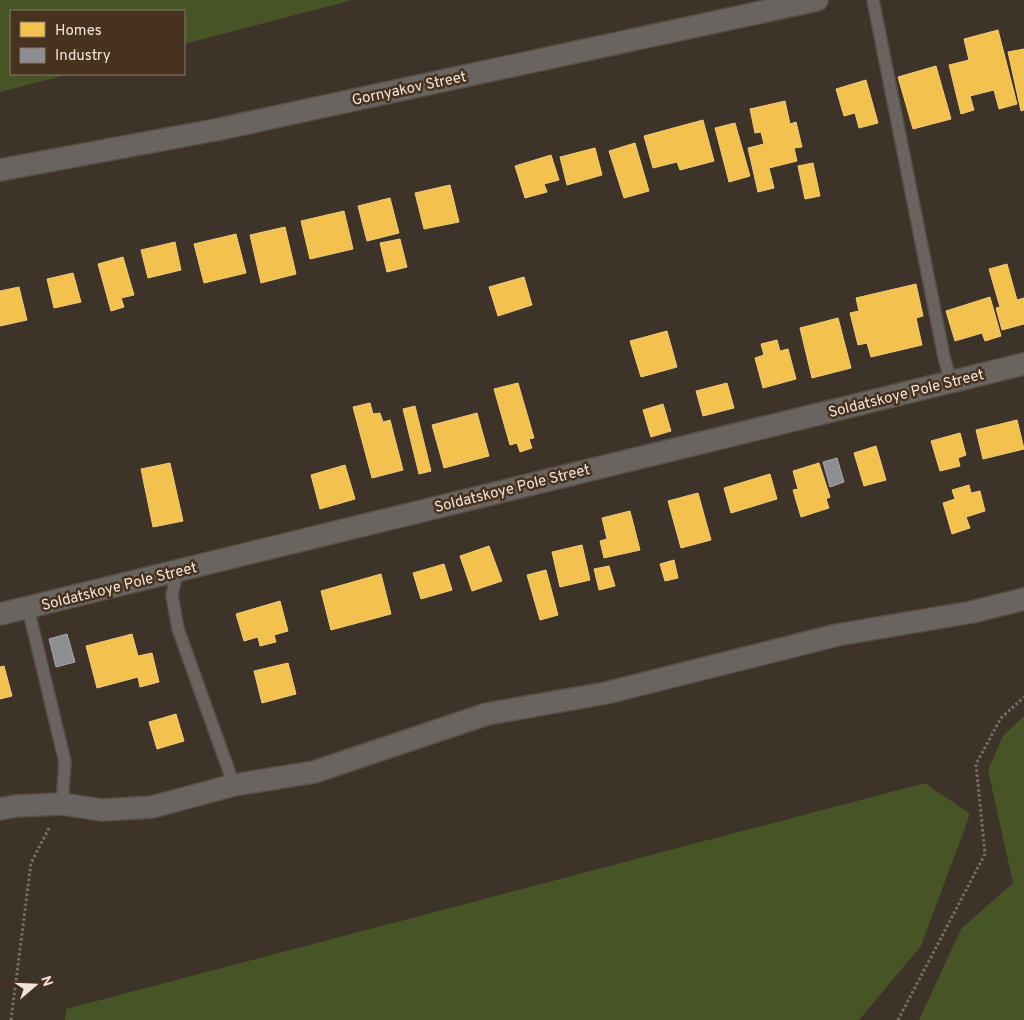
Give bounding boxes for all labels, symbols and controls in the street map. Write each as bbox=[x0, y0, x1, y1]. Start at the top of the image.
legend bbox=[10, 10, 185, 75]
text: Homes bbox=[55, 22, 102, 41]
text: Industry bbox=[55, 47, 111, 66]
street label: Gornyakov Street bbox=[350, 68, 468, 111]
street label: Soldatskoye Pole Street bbox=[827, 366, 986, 423]
street label: Soldatskoye Pole Street bbox=[433, 461, 592, 518]
street label: Soldatskoye Pole Street bbox=[40, 559, 199, 616]
north arrow bbox=[10, 960, 60, 1010]
text: N bbox=[36, 974, 56, 989]

